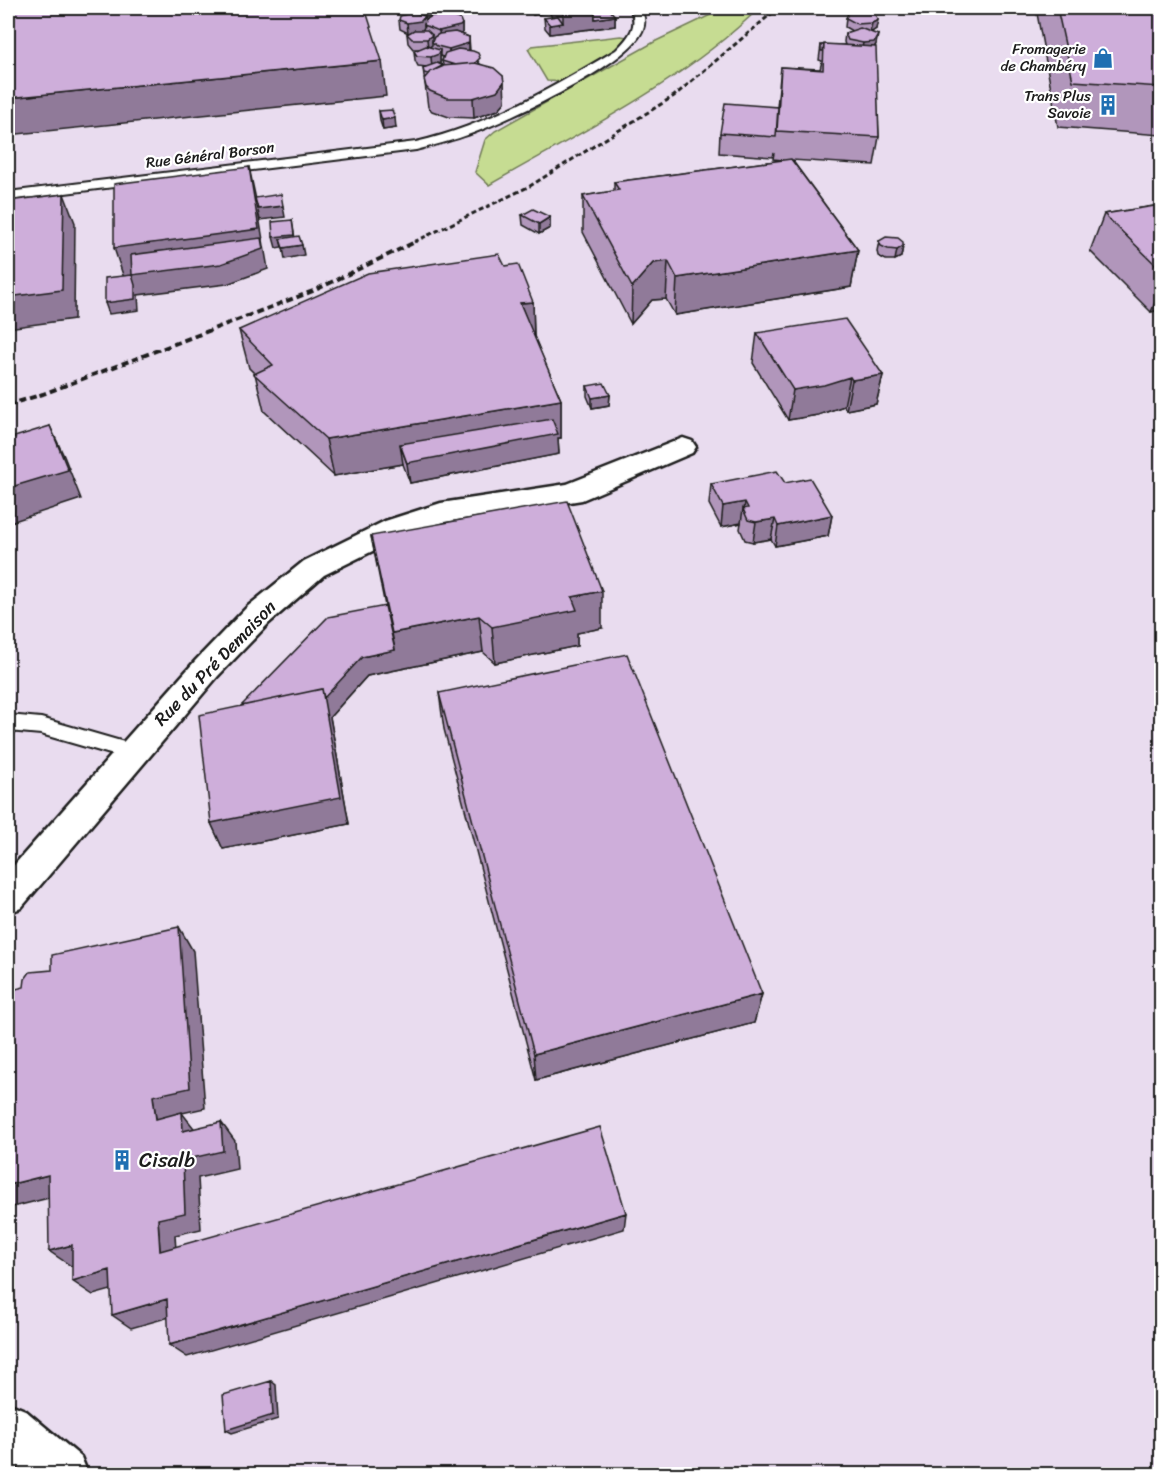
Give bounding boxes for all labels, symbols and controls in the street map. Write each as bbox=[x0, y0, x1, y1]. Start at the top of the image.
place label: Fromagerie de Chambéry bbox=[1000, 36, 1086, 79]
shop icon: Fromagerie de Chambéry bbox=[1091, 46, 1115, 70]
place label: Trans Plus Savoie bbox=[1024, 83, 1091, 126]
building icon: Trans Plus Savoie bbox=[1096, 93, 1120, 117]
street label: Rue Général Borson bbox=[144, 134, 276, 176]
street label: Rue du Pré Demaison bbox=[146, 592, 284, 734]
place label: Cisalb bbox=[139, 1141, 195, 1179]
building icon: Cisalb bbox=[110, 1148, 134, 1172]

